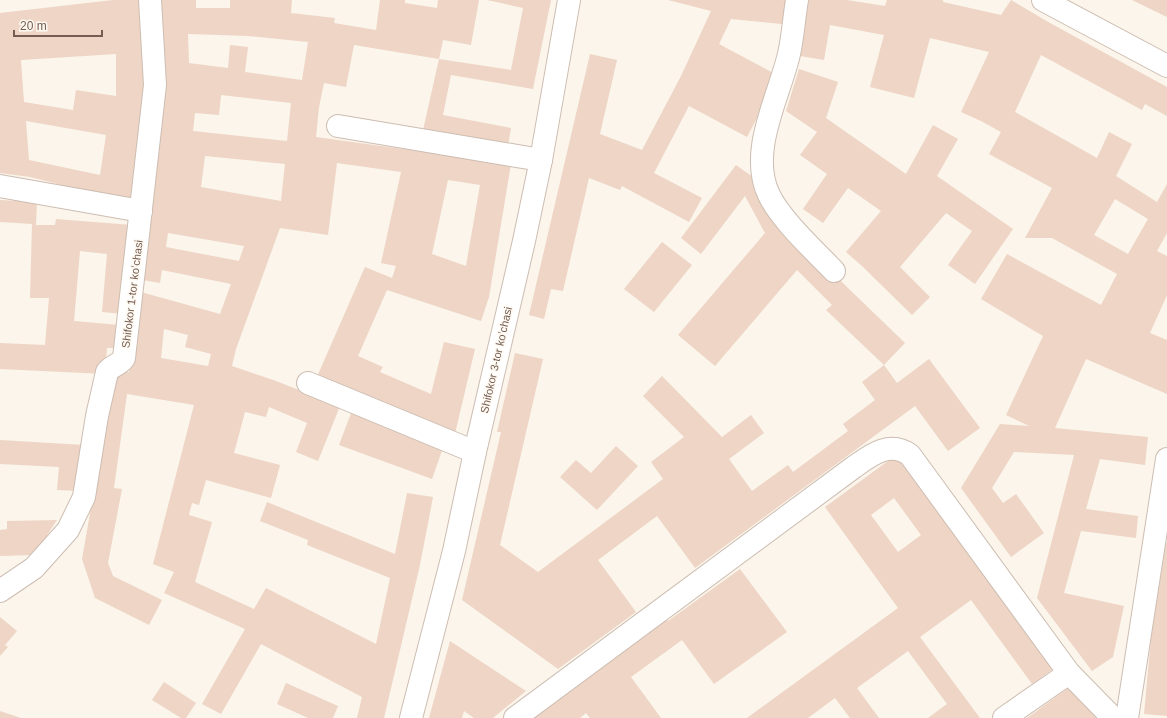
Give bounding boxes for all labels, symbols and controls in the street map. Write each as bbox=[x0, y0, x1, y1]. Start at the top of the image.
scale bar bbox=[14, 12, 102, 38]
text: 20 m bbox=[20, 19, 47, 33]
street label: Shifokor 1-tor koʼchasi bbox=[119, 239, 145, 349]
street label: Shifokor 3-tor koʼchasi bbox=[478, 306, 514, 414]

